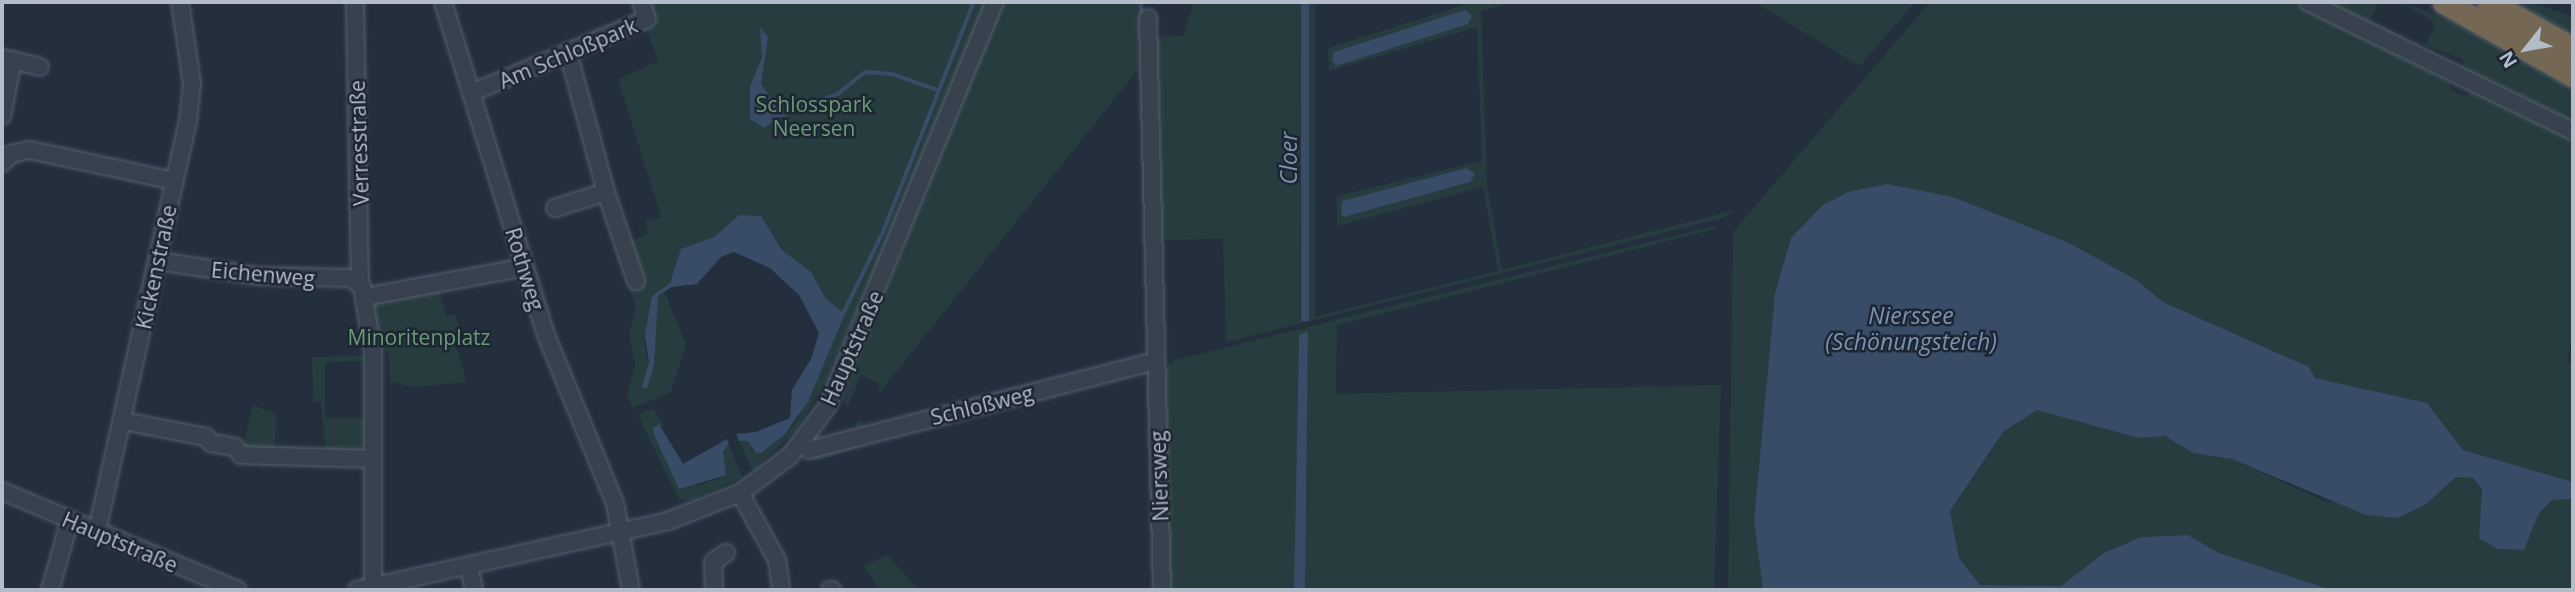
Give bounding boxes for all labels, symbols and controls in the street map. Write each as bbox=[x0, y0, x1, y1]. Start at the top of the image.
street label: Am Schloßpark bbox=[495, 13, 641, 93]
north arrow bbox=[2491, 14, 2561, 84]
text: N bbox=[2493, 47, 2523, 73]
street label: Verresstraße bbox=[344, 80, 374, 206]
park label: Schlosspark Neersen bbox=[756, 91, 872, 141]
water label: Cloer bbox=[1274, 132, 1302, 184]
street label: Kickenstraße bbox=[131, 202, 181, 332]
street label: Rothweg bbox=[500, 224, 550, 314]
street label: Eichenweg bbox=[210, 257, 316, 291]
street label: Hauptstraße bbox=[815, 287, 889, 409]
water label: Nierssee (Schönungsteich) bbox=[1825, 301, 1997, 355]
park label: Minoritenplatz bbox=[348, 324, 490, 350]
street label: Schloßweg bbox=[928, 380, 1036, 430]
street label: Niersweg bbox=[1145, 430, 1173, 522]
street label: Hauptstraße bbox=[58, 506, 182, 578]

